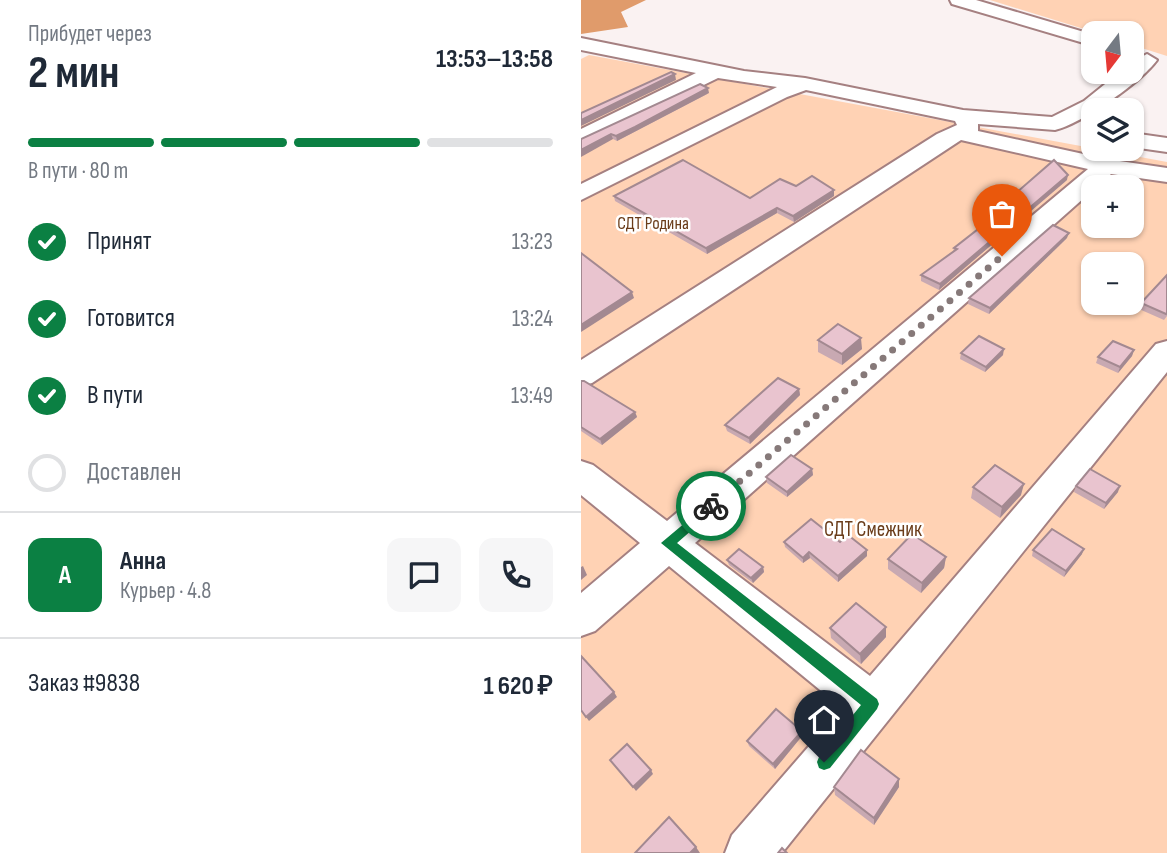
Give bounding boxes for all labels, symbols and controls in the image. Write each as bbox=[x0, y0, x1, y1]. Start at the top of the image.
text: Прибудет через bbox=[28, 20, 152, 48]
north arrow bbox=[1081, 21, 1145, 84]
map controls bbox=[1081, 21, 1144, 315]
text: 13:53–13:58 bbox=[436, 44, 553, 75]
text: 2 мин bbox=[28, 46, 119, 101]
button: layers bbox=[1081, 98, 1144, 161]
text: В пути · 80 m bbox=[28, 157, 128, 185]
button: + bbox=[1081, 175, 1144, 238]
pin bbox=[972, 184, 1032, 256]
icon: bag bbox=[983, 195, 1021, 233]
park label: СДТ Родина bbox=[617, 213, 689, 234]
icon: check bbox=[28, 223, 66, 261]
text: Принят bbox=[87, 226, 152, 257]
text: 13:23 bbox=[512, 228, 553, 256]
button: − bbox=[1081, 252, 1144, 315]
icon: check bbox=[28, 300, 66, 338]
text: Готовится bbox=[87, 303, 175, 334]
text: 13:24 bbox=[512, 305, 553, 333]
icon: check bbox=[28, 377, 66, 415]
text: В пути bbox=[87, 380, 143, 411]
text: 13:49 bbox=[511, 382, 553, 410]
text: Доставлен bbox=[87, 457, 181, 488]
courier bbox=[676, 471, 746, 541]
icon: bike bbox=[692, 487, 730, 525]
park label: СДТ Смежник bbox=[824, 517, 922, 542]
button: chat bbox=[387, 538, 461, 612]
button: phone bbox=[479, 538, 553, 612]
text: Анна bbox=[120, 546, 166, 577]
text: А bbox=[59, 560, 71, 591]
text: Курьер · 4.8 bbox=[120, 577, 211, 605]
text: Заказ #9838 bbox=[28, 668, 140, 699]
text: 1 620 ₽ bbox=[483, 671, 553, 702]
pin bbox=[794, 690, 854, 762]
icon: home bbox=[805, 701, 843, 739]

